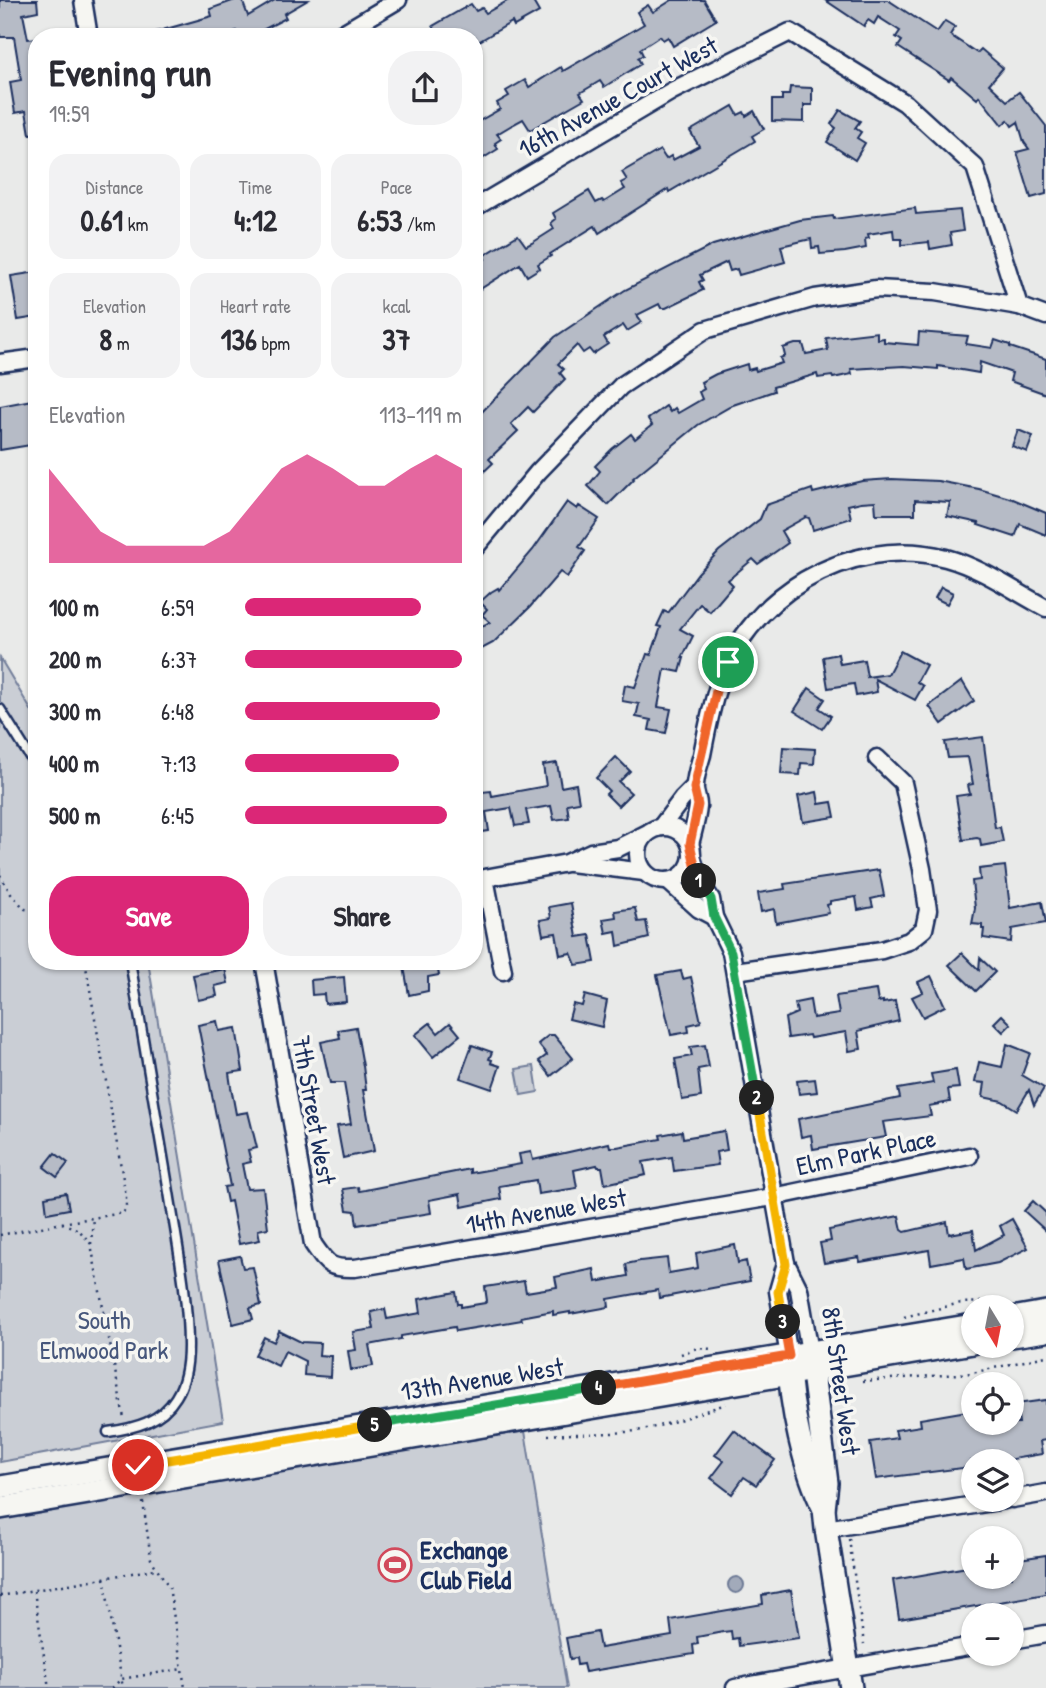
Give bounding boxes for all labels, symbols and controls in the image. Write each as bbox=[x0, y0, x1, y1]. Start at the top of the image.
street label: 16th Avenue Court West bbox=[512, 27, 725, 166]
text: Evening run bbox=[49, 46, 212, 98]
button: share bbox=[388, 51, 462, 125]
text: 19:59 bbox=[49, 98, 89, 129]
text: Distance bbox=[85, 174, 144, 200]
text: Time bbox=[239, 174, 272, 200]
text: Pace bbox=[381, 174, 412, 200]
text: 0.61 bbox=[81, 200, 123, 240]
text: 4:12 bbox=[234, 200, 277, 240]
text: 6:53 bbox=[357, 200, 402, 240]
text: km bbox=[123, 211, 148, 237]
text: /km bbox=[402, 211, 436, 237]
text: Elevation bbox=[83, 293, 146, 319]
text: Heart rate bbox=[220, 293, 291, 319]
text: kcal bbox=[383, 293, 410, 319]
text: 8 bbox=[99, 319, 112, 359]
text: 136 bbox=[221, 319, 257, 359]
text: 37 bbox=[382, 319, 411, 359]
text: m bbox=[112, 330, 130, 356]
text: bpm bbox=[257, 330, 290, 356]
text: Elevation bbox=[49, 399, 125, 430]
text: 113–119 m bbox=[379, 399, 462, 430]
text: 100 m bbox=[49, 592, 99, 623]
text: 6:59 bbox=[161, 592, 194, 623]
pin bbox=[698, 632, 758, 692]
icon: arrive bbox=[709, 643, 747, 681]
text: 200 m bbox=[49, 644, 101, 675]
text: 6:37 bbox=[161, 644, 197, 675]
text: 300 m bbox=[49, 696, 101, 727]
text: 6:48 bbox=[161, 696, 194, 727]
text: 400 m bbox=[49, 748, 99, 779]
text: 7:13 bbox=[161, 748, 196, 779]
text: 500 m bbox=[49, 800, 100, 831]
text: 6:45 bbox=[161, 800, 194, 831]
pin: 1 bbox=[682, 864, 716, 898]
text: 1 bbox=[695, 867, 702, 893]
button: Save bbox=[49, 876, 249, 956]
button: Share bbox=[263, 876, 462, 956]
street label: 7th Street West bbox=[284, 1033, 345, 1188]
pin: 2 bbox=[740, 1080, 774, 1116]
text: 2 bbox=[752, 1084, 761, 1110]
street label: Elm Park Place bbox=[793, 1120, 939, 1183]
street label: 14th Avenue West bbox=[463, 1179, 630, 1242]
north arrow bbox=[961, 1295, 1024, 1358]
map controls bbox=[961, 1295, 1024, 1666]
park label: South Elmwood Park bbox=[40, 1302, 169, 1367]
pin: 3 bbox=[766, 1304, 800, 1340]
street label: 8th Street West bbox=[814, 1305, 869, 1458]
text: 3 bbox=[778, 1308, 787, 1334]
street label: 13th Avenue West bbox=[398, 1348, 567, 1409]
pin: 4 bbox=[582, 1370, 616, 1406]
button: locate bbox=[961, 1372, 1024, 1435]
text: 4 bbox=[595, 1374, 602, 1400]
pin: 5 bbox=[358, 1408, 392, 1442]
text: 5 bbox=[370, 1411, 379, 1437]
pin bbox=[108, 1435, 168, 1495]
icon: check bbox=[119, 1446, 157, 1484]
button: layers bbox=[961, 1449, 1024, 1512]
button: + bbox=[961, 1526, 1024, 1589]
place label: Exchange Club Field bbox=[420, 1532, 512, 1597]
sports icon: Exchange Club Field bbox=[376, 1546, 414, 1584]
button: − bbox=[961, 1603, 1024, 1666]

